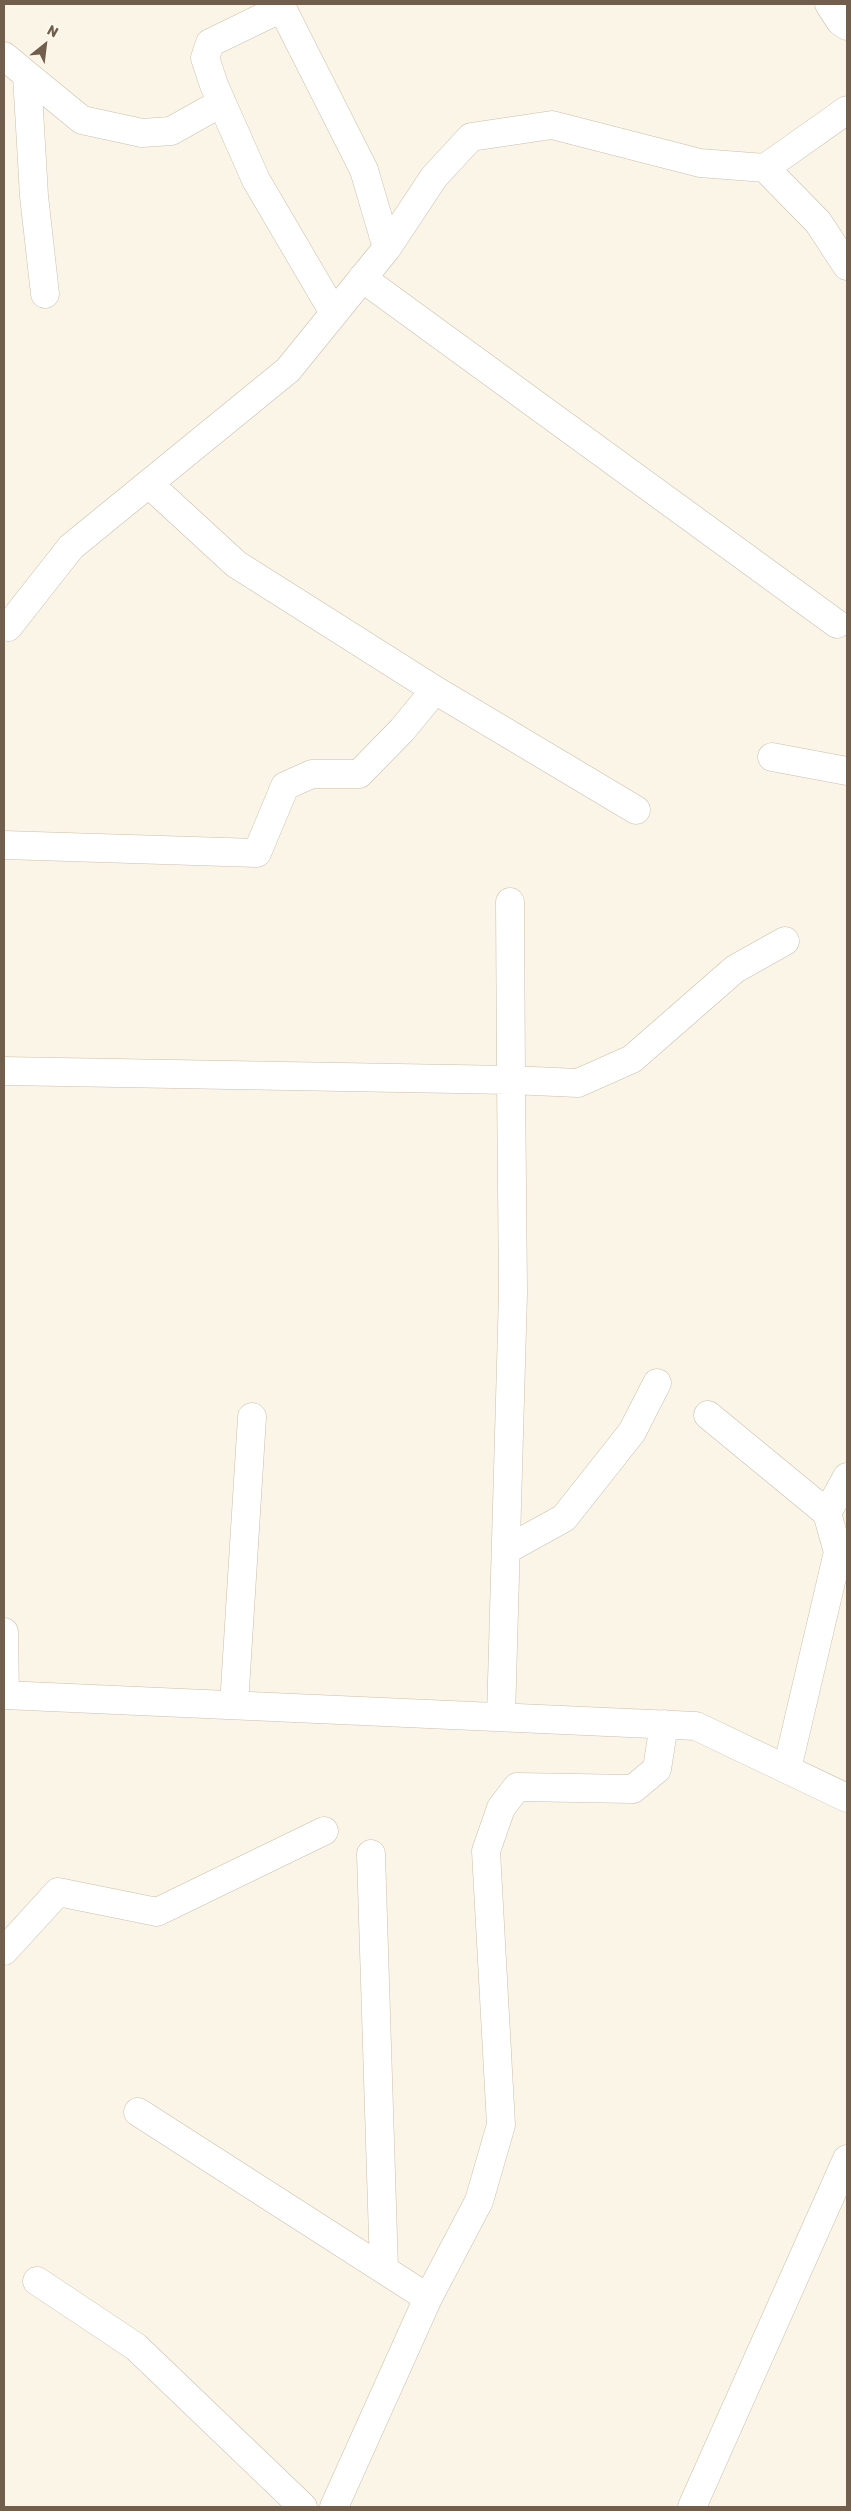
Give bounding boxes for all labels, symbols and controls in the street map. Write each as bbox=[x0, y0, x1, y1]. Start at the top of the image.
north arrow bbox=[20, 20, 70, 70]
text: N bbox=[44, 22, 61, 41]

